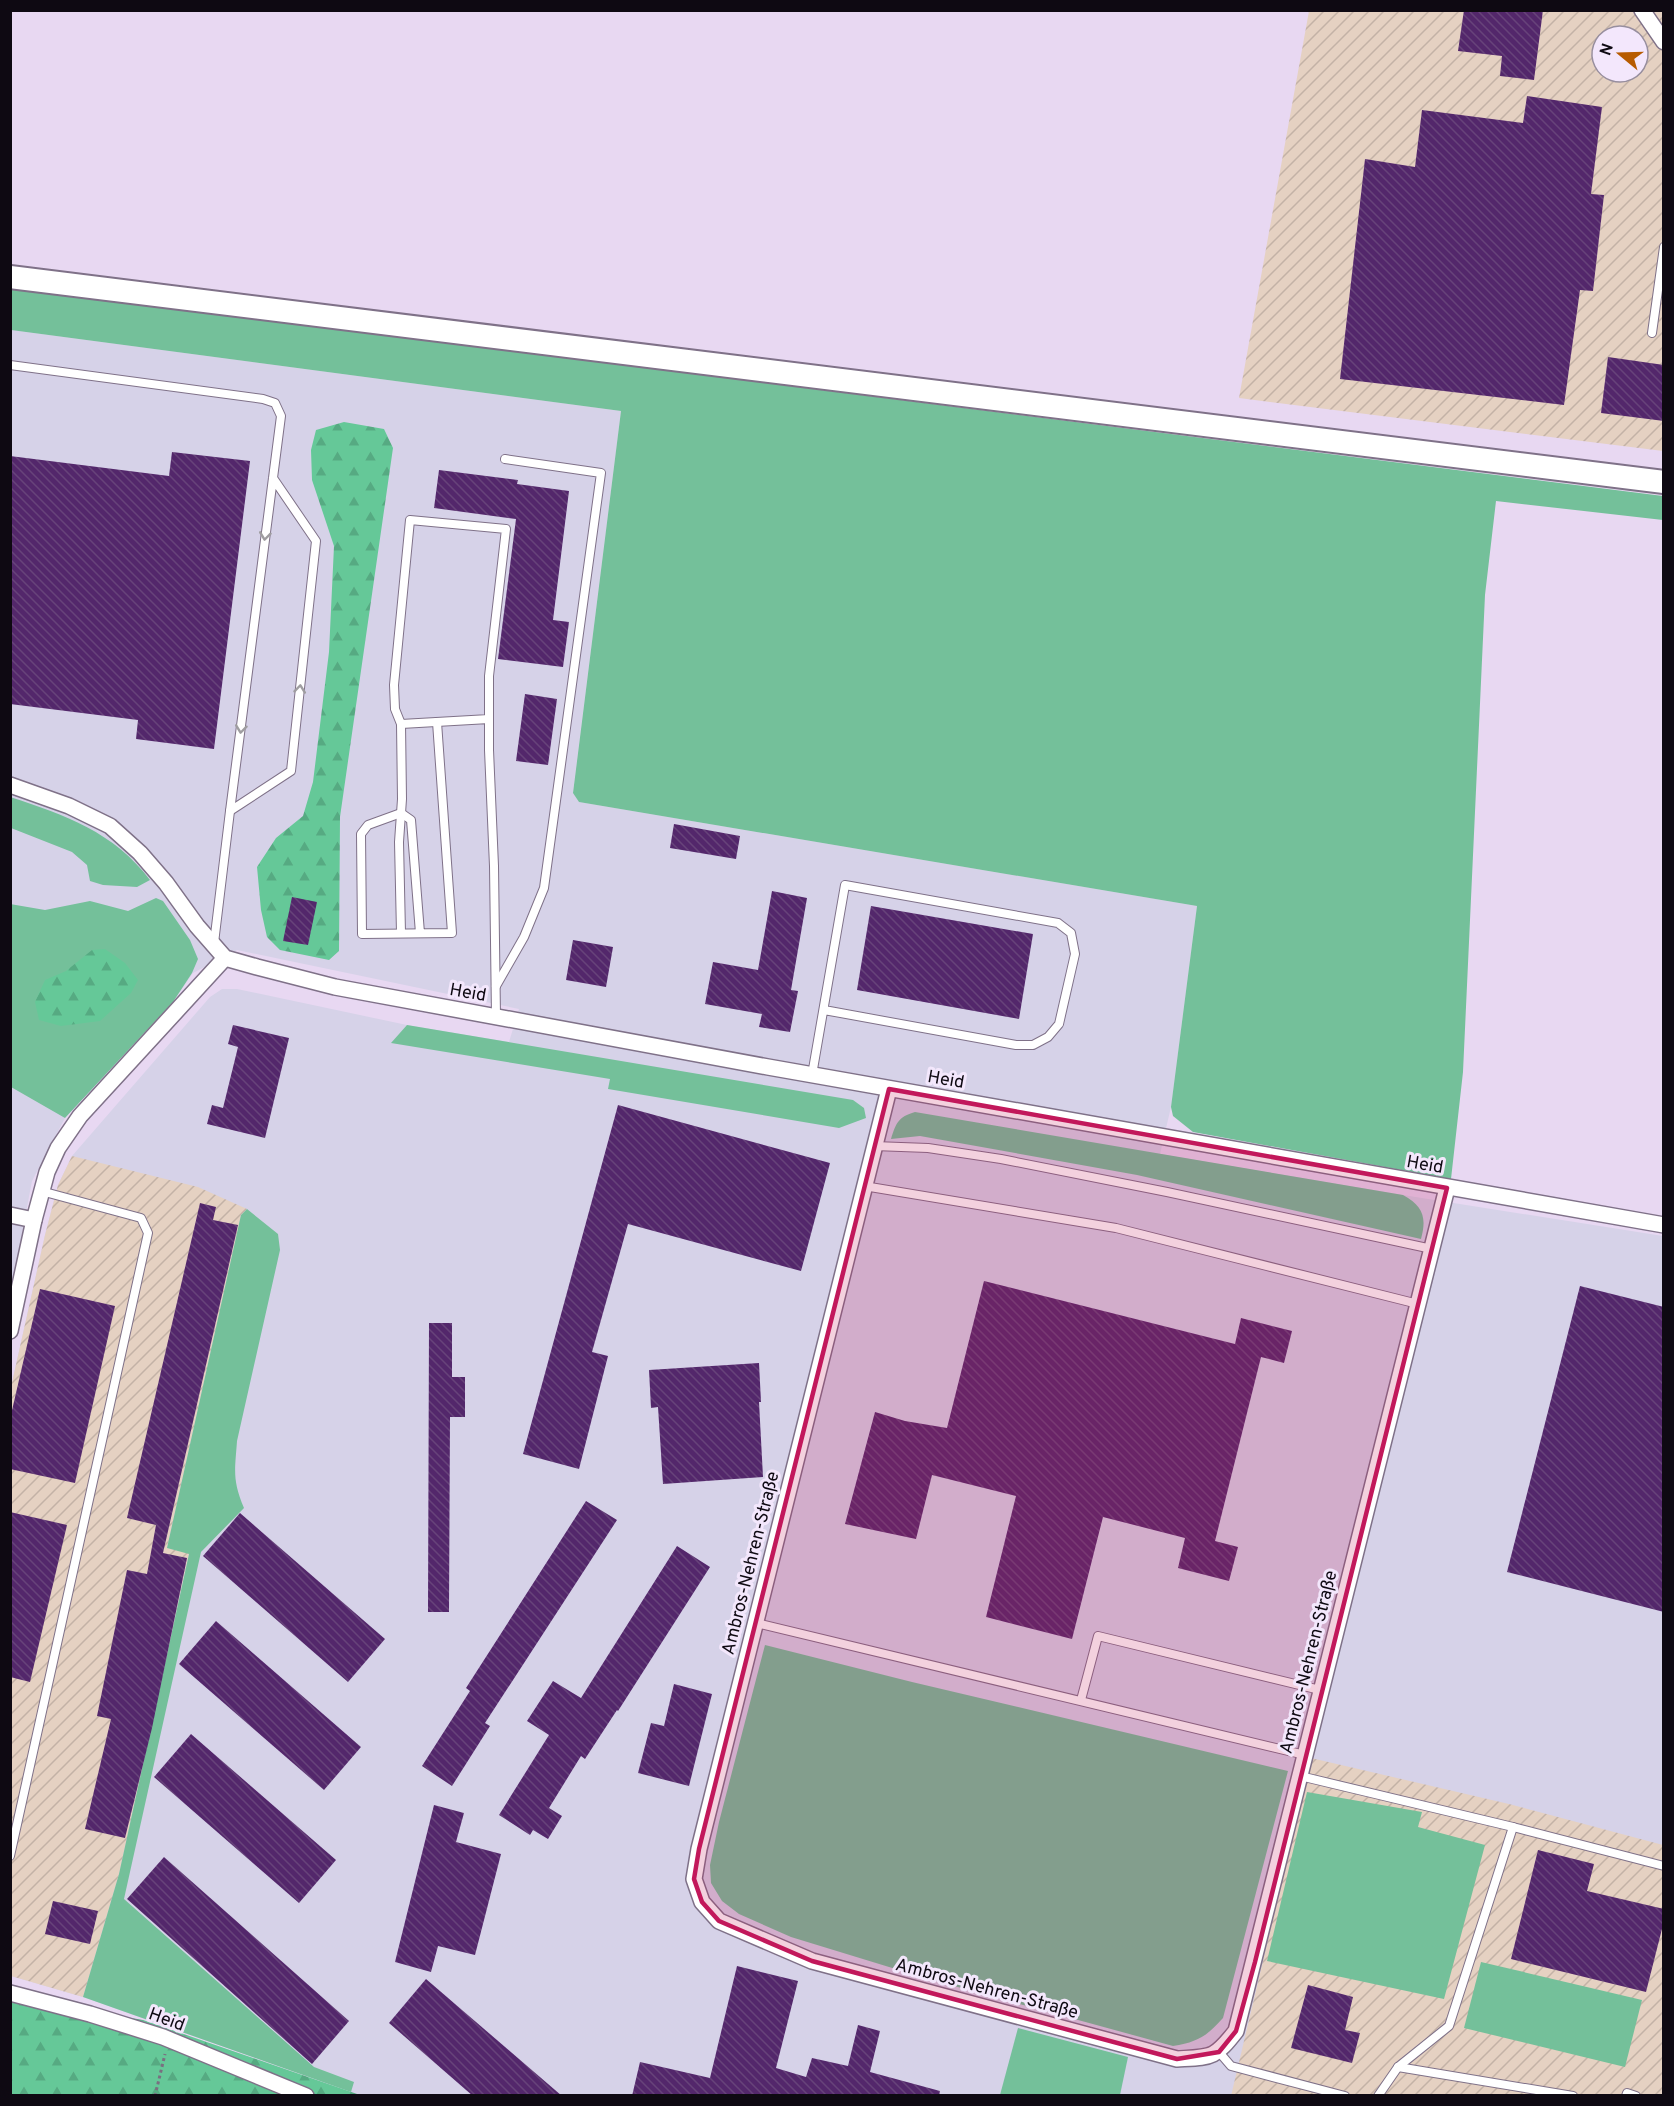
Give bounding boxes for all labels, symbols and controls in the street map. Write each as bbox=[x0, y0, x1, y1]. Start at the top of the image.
north arrow bbox=[1590, 24, 1650, 84]
text: N bbox=[1596, 41, 1619, 58]
one-way arrow bbox=[260, 531, 272, 540]
one-way arrow bbox=[293, 684, 306, 694]
one-way arrow bbox=[235, 725, 247, 734]
street label: Heid bbox=[448, 979, 488, 1008]
street label: Heid bbox=[926, 1066, 966, 1095]
street label: Heid bbox=[1405, 1151, 1445, 1180]
street label: Ambros-Nehren-Straße bbox=[718, 1469, 785, 1657]
street label: Ambros-Nehren-Straße bbox=[1276, 1568, 1343, 1756]
street label: Ambros-Nehren-Straße bbox=[893, 1954, 1080, 2025]
street label: Heid bbox=[145, 2003, 188, 2038]

